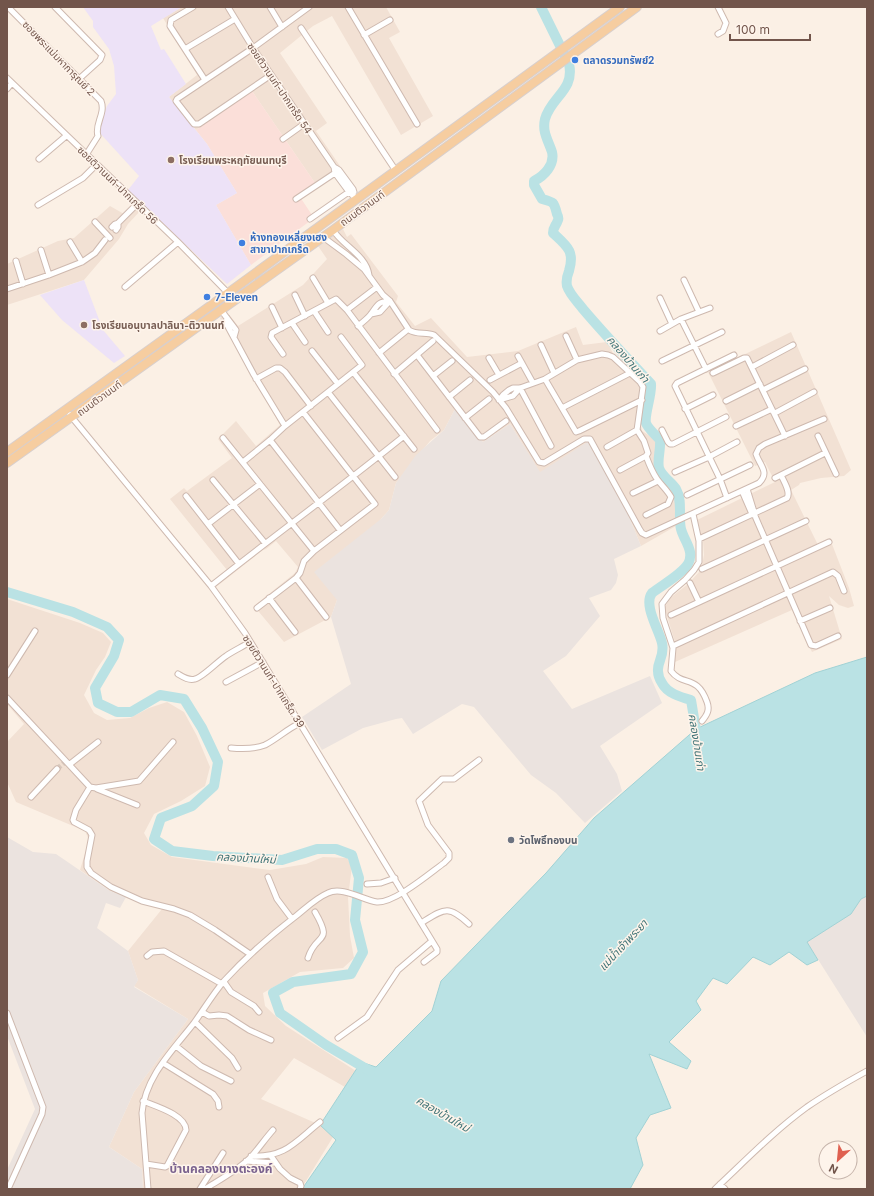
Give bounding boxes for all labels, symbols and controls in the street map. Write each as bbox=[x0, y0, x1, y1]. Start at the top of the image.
scale bar bbox=[730, 16, 810, 42]
street label: ซอยพระแม่มหาการุณย์ 2 bbox=[19, 18, 98, 99]
text: 100 m bbox=[736, 22, 770, 37]
street label: ซอยติวานนท์-ปากเกร็ด 54 bbox=[245, 40, 315, 136]
place label: ตลาดรวมทรัพย์2 bbox=[583, 54, 654, 66]
marker: ตลาดรวมทรัพย์2 bbox=[570, 55, 580, 65]
street label: ซอยติวานนท์-ปากเกร็ด 56 bbox=[75, 144, 161, 226]
place label: โรงเรียนพระหฤทัยนนทบุรี bbox=[179, 154, 287, 167]
marker: โรงเรียนพระหฤทัยนนทบุรี bbox=[166, 155, 176, 165]
street label: ถนนติวานนท์ bbox=[337, 188, 387, 228]
place label: ห้างทองเหลี่ยงเฮง สาขาปากเกร็ด bbox=[250, 230, 327, 255]
marker: ห้างทองเหลี่ยงเฮง สาขาปากเกร็ด bbox=[237, 238, 247, 248]
place label: 7-Eleven bbox=[215, 291, 258, 303]
marker: 7-Eleven bbox=[202, 292, 212, 302]
place label: โรงเรียนอนุบาลปาลินา-ติวานนท์ bbox=[92, 319, 224, 332]
marker: โรงเรียนอนุบาลปาลินา-ติวานนท์ bbox=[79, 320, 89, 330]
water label: คลองบ้านเก่า bbox=[604, 333, 652, 386]
street label: ถนนติวานนท์ bbox=[74, 378, 124, 418]
street label: ซอยติวานนท์-ปากเกร็ด 39 bbox=[241, 633, 307, 729]
water label: คลองบ้านเก่า bbox=[686, 713, 708, 772]
place label: วัดโพธิ์ทองบน bbox=[519, 834, 578, 846]
marker: วัดโพธิ์ทองบน bbox=[506, 835, 516, 845]
water label: คลองบ้านใหม่ bbox=[216, 849, 278, 867]
water label: แม่น้ำเจ้าพระยา bbox=[595, 915, 651, 974]
water label: คลองบ้านใหม่ bbox=[414, 1093, 474, 1136]
north arrow bbox=[818, 1140, 858, 1180]
district label: บ้านคลองบางตะองค์ bbox=[169, 1161, 273, 1176]
text: N bbox=[827, 1161, 840, 1177]

